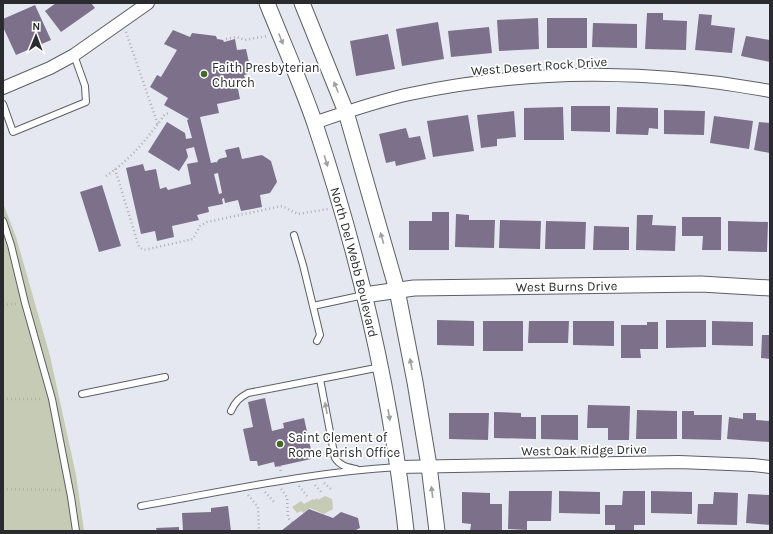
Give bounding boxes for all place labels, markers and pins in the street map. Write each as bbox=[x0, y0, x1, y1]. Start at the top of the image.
place label: Faith Presbyterian Church bbox=[212, 60, 320, 90]
marker: Faith Presbyterian Church bbox=[199, 69, 209, 79]
place label: Saint Clement of Rome Parish Office bbox=[288, 430, 401, 460]
marker: Saint Clement of Rome Parish Office bbox=[275, 439, 285, 449]

